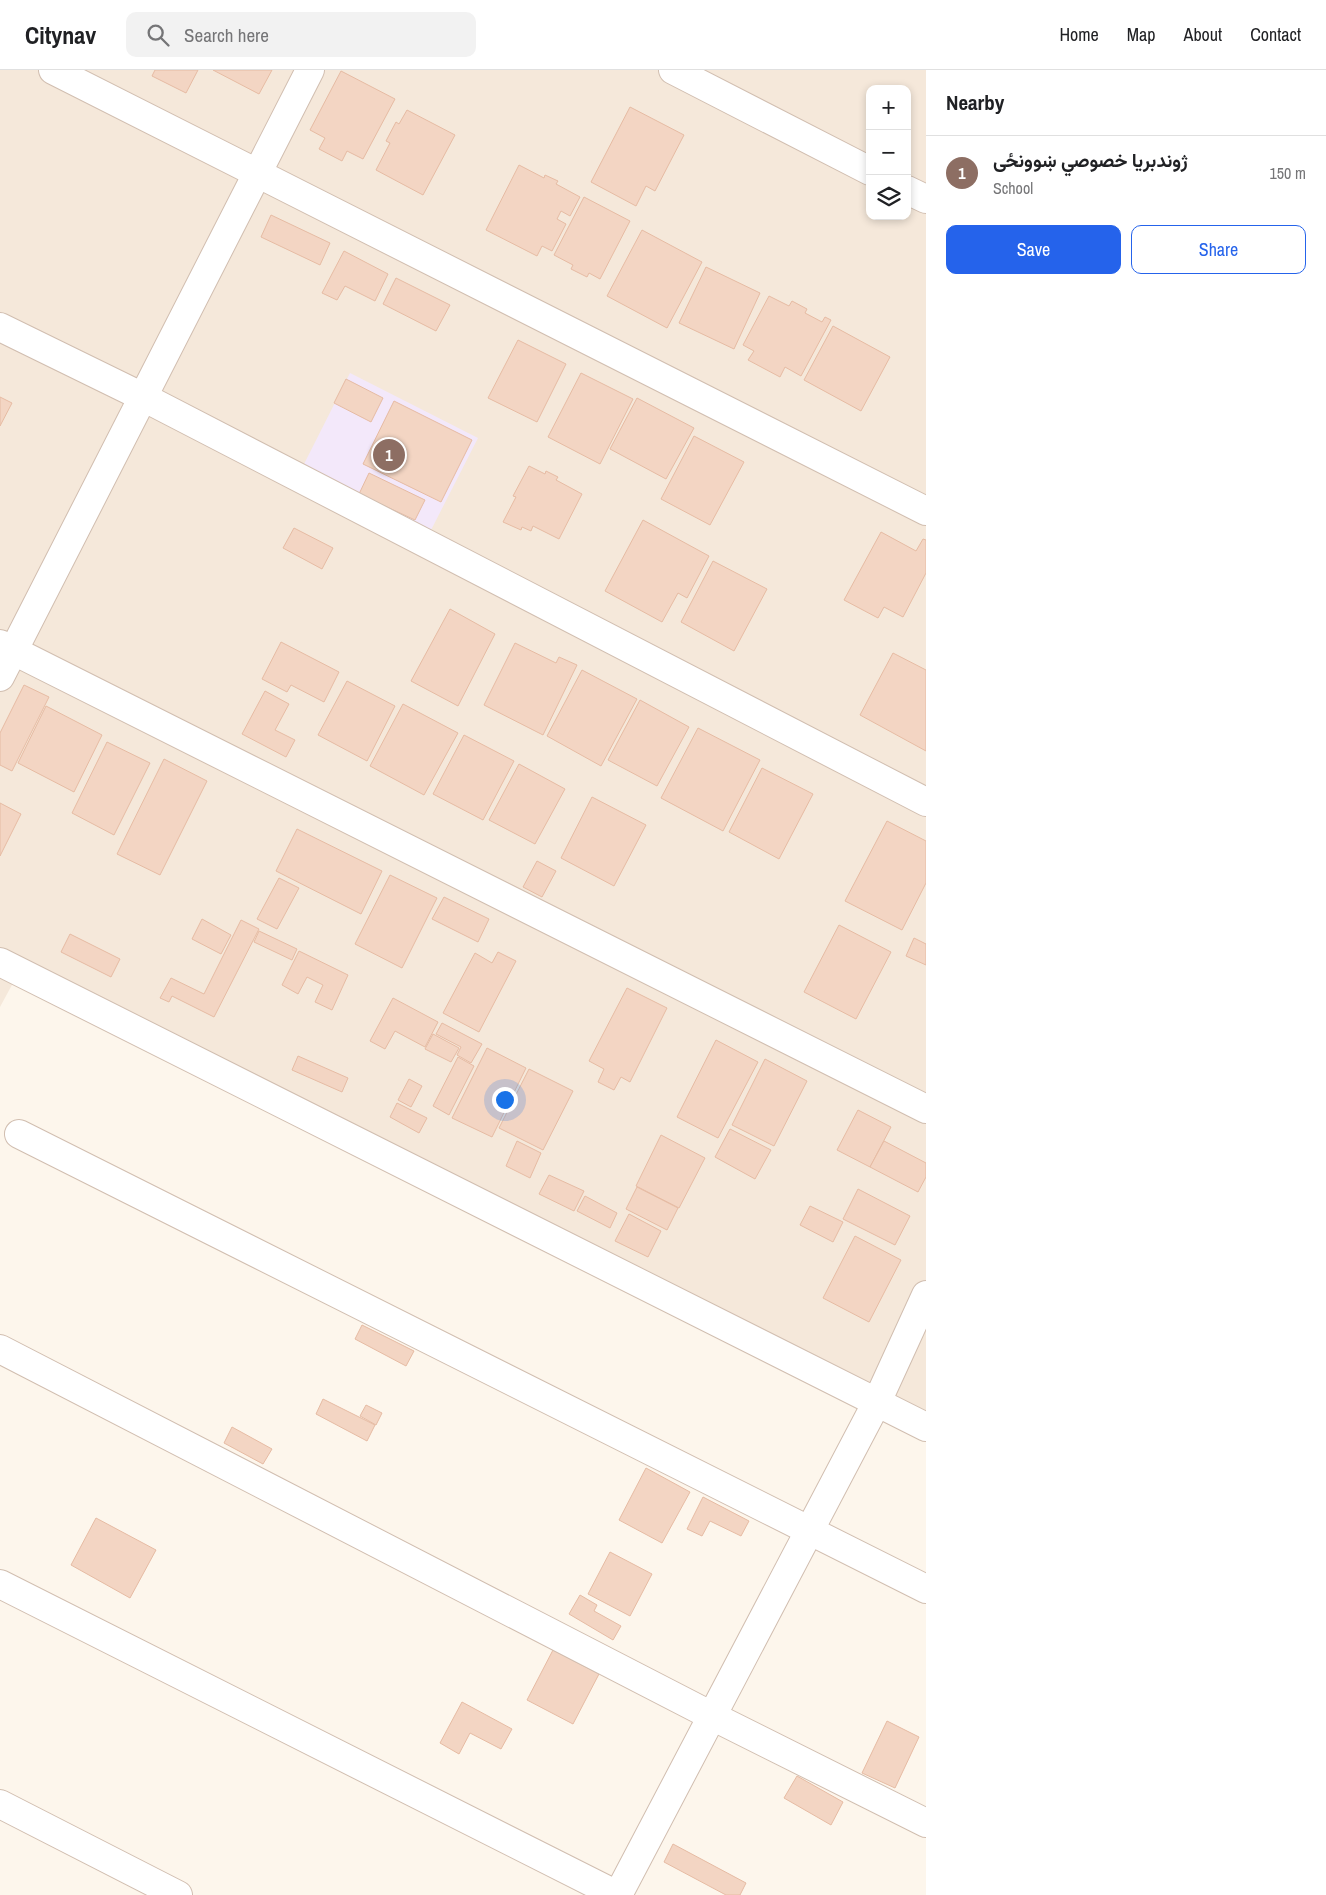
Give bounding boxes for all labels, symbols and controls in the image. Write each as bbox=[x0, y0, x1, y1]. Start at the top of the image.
search box bbox=[126, 12, 476, 57]
text: Citynav bbox=[25, 19, 96, 51]
icon: search bbox=[144, 21, 172, 49]
text: Search here bbox=[184, 22, 269, 48]
text: Home bbox=[1059, 22, 1099, 47]
text: Map bbox=[1127, 22, 1156, 47]
text: About bbox=[1184, 22, 1222, 47]
text: Contact bbox=[1250, 22, 1301, 47]
map controls bbox=[866, 85, 911, 220]
button: + bbox=[866, 85, 911, 130]
text: Nearby bbox=[946, 88, 1004, 117]
button: − bbox=[866, 130, 911, 175]
text: ژوندبریا خصوصي ښوونځی bbox=[993, 147, 1188, 173]
text: 1 bbox=[958, 162, 966, 184]
text: 150 m bbox=[1270, 162, 1306, 184]
button: layers bbox=[866, 175, 911, 220]
text: School bbox=[993, 177, 1033, 199]
button: Save bbox=[946, 225, 1121, 274]
button: Share bbox=[1131, 225, 1306, 274]
pin: 1 bbox=[373, 436, 405, 474]
your location bbox=[492, 1087, 518, 1113]

